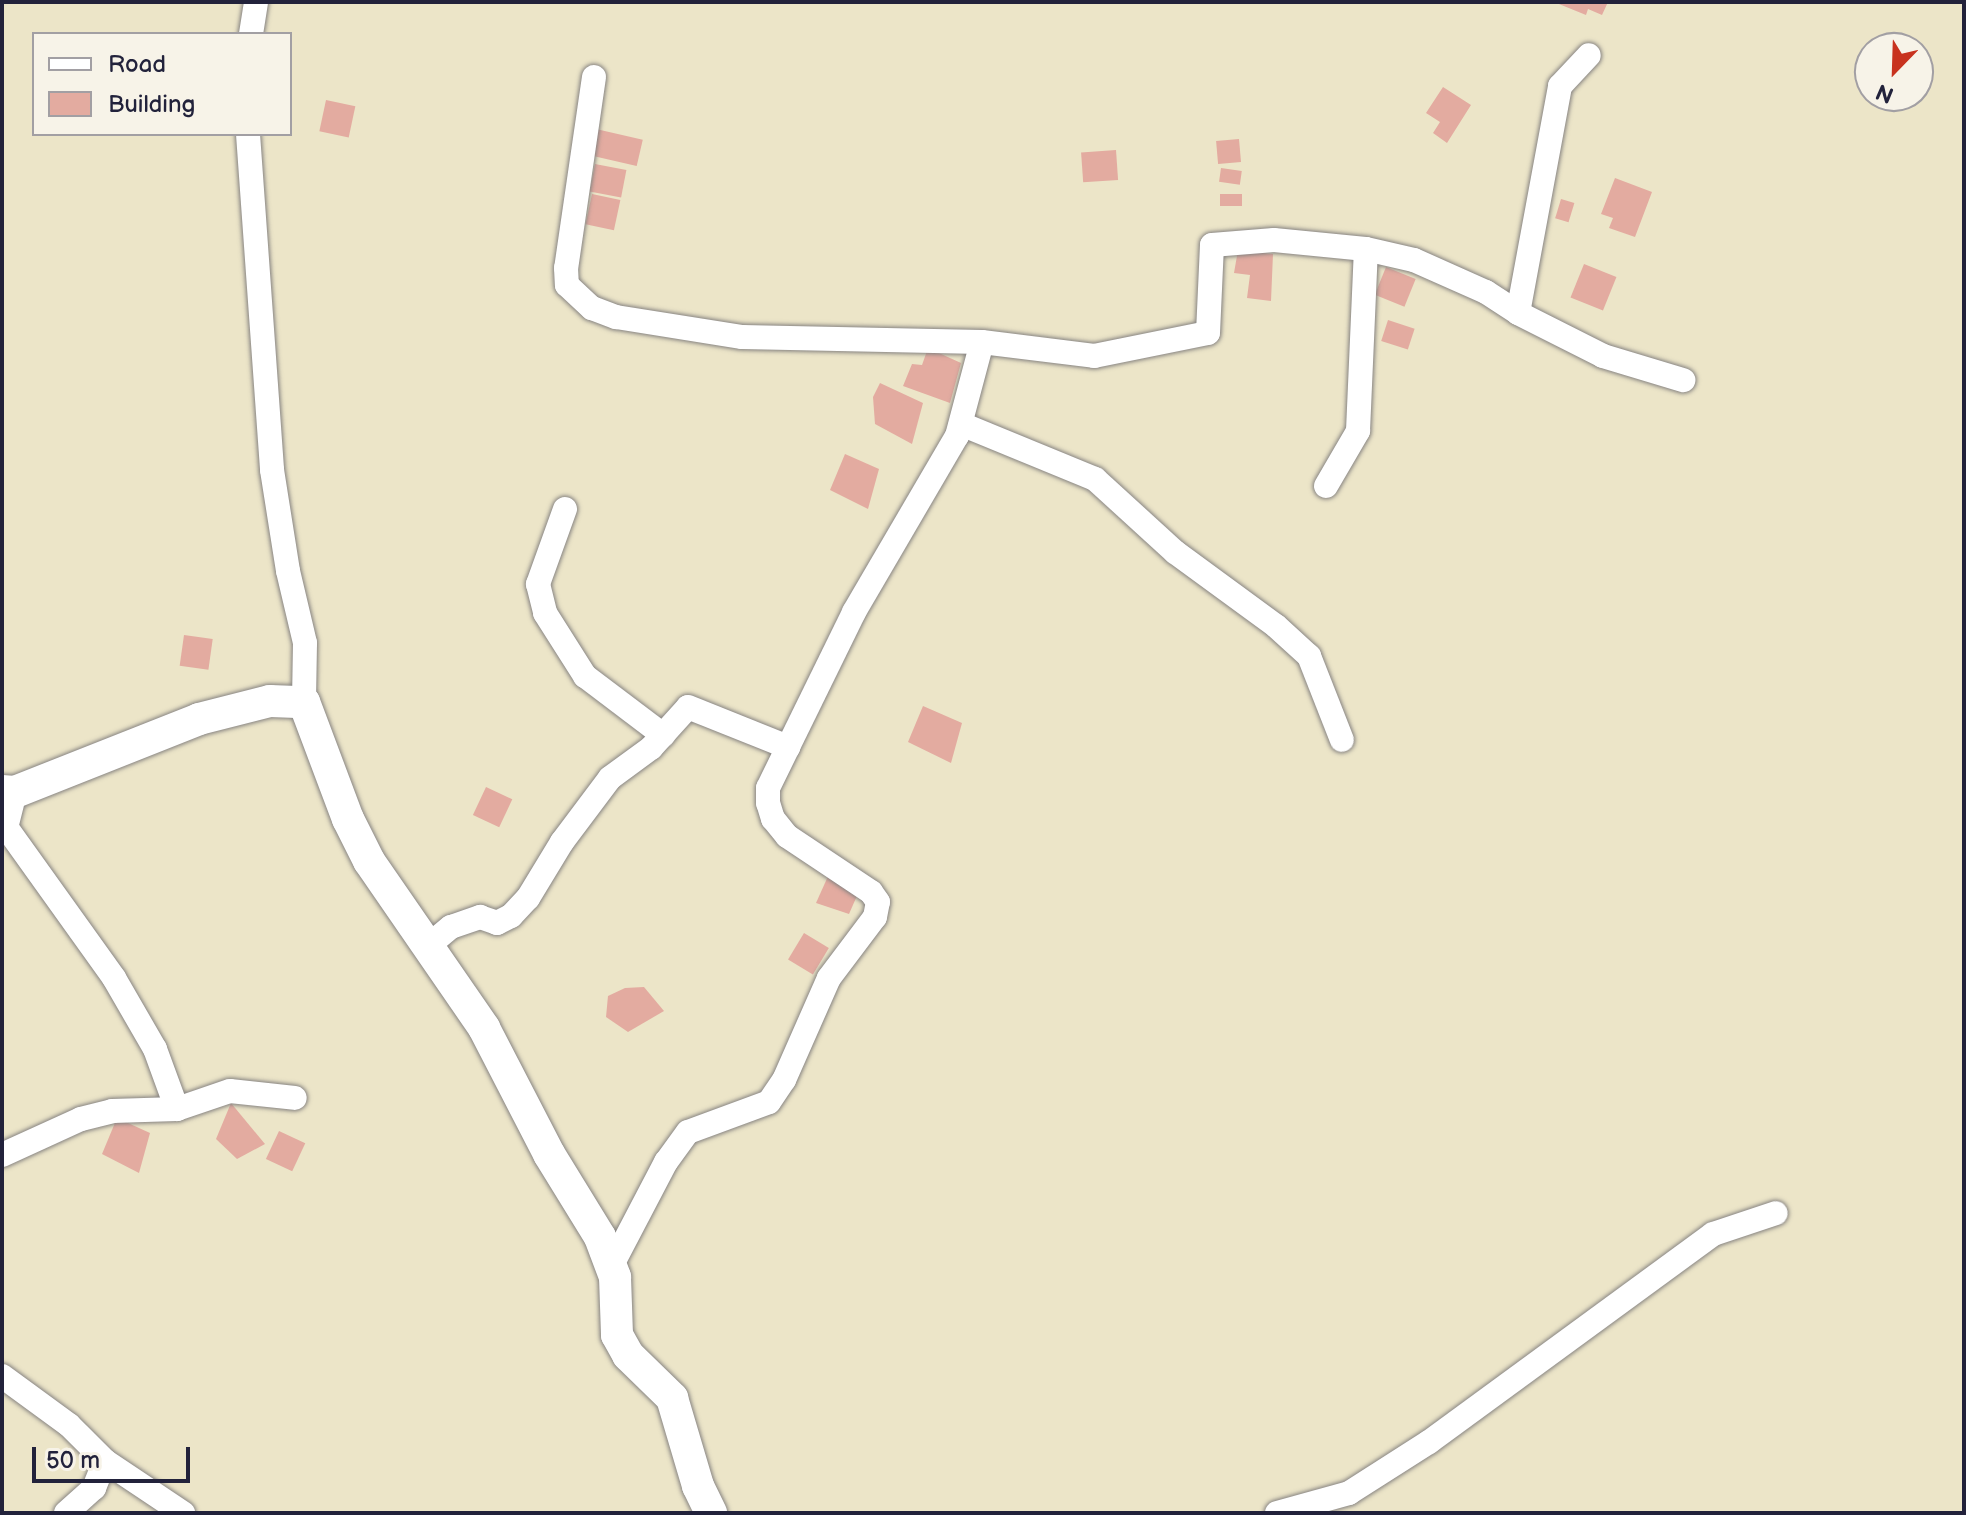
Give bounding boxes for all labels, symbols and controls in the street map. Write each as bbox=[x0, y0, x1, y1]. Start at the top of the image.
legend bbox=[32, 32, 292, 136]
north arrow bbox=[1854, 32, 1934, 112]
text: Road bbox=[108, 50, 166, 79]
text: N bbox=[1872, 77, 1898, 108]
text: Building bbox=[108, 90, 195, 119]
scale bar bbox=[36, 1431, 194, 1481]
text: 50 m bbox=[46, 1446, 100, 1475]

